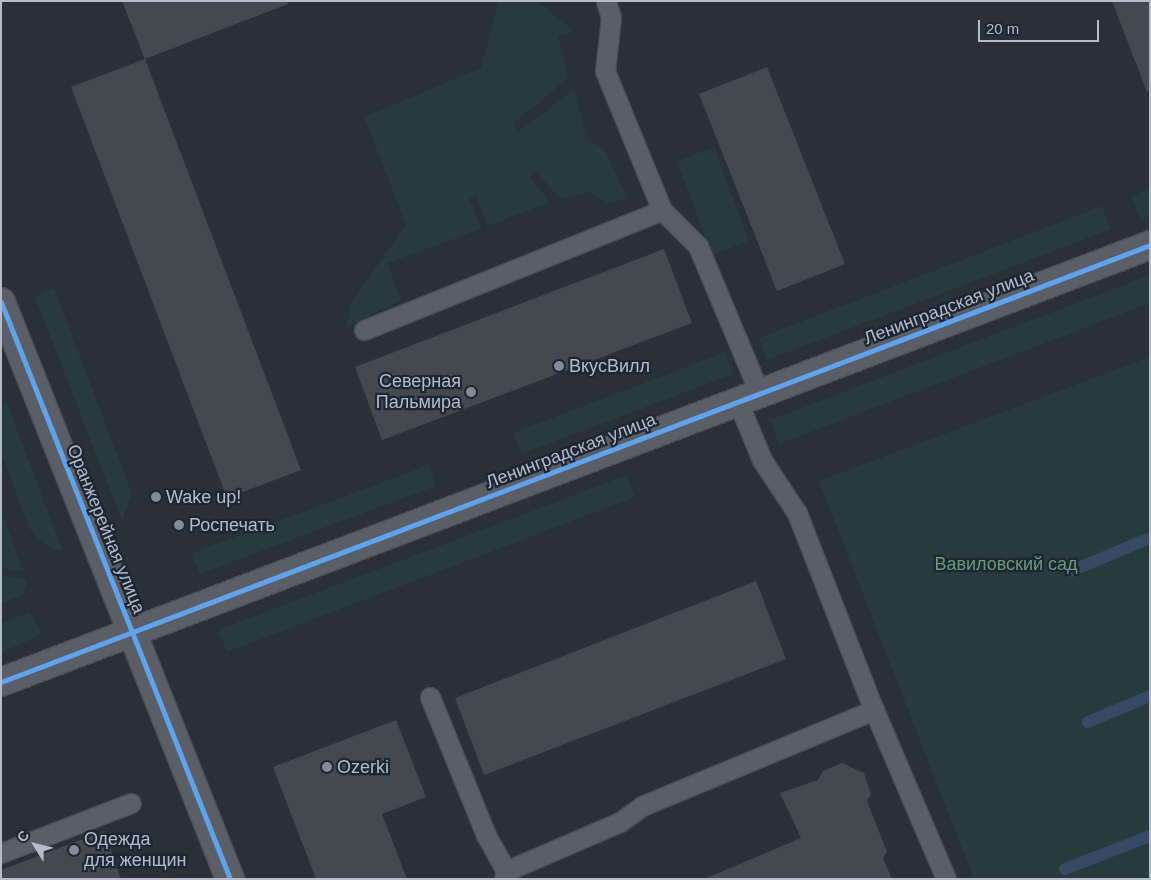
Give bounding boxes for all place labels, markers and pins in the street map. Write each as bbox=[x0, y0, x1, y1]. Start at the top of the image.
place label: ВкусВилл bbox=[569, 355, 650, 377]
marker: ВкусВилл bbox=[553, 360, 565, 372]
place label: Северная Пальмира bbox=[376, 371, 461, 414]
marker: Северная Пальмира bbox=[465, 386, 477, 398]
place label: Wake up! bbox=[166, 486, 241, 508]
marker: Wake up! bbox=[150, 491, 162, 503]
place label: Роспечать bbox=[189, 514, 275, 536]
marker: Роспечать bbox=[173, 519, 185, 531]
place label: Ozerki bbox=[337, 756, 389, 778]
marker: Ozerki bbox=[321, 761, 333, 773]
place label: Одежда для женщин bbox=[84, 829, 187, 872]
marker: Одежда для женщин bbox=[68, 844, 80, 856]

